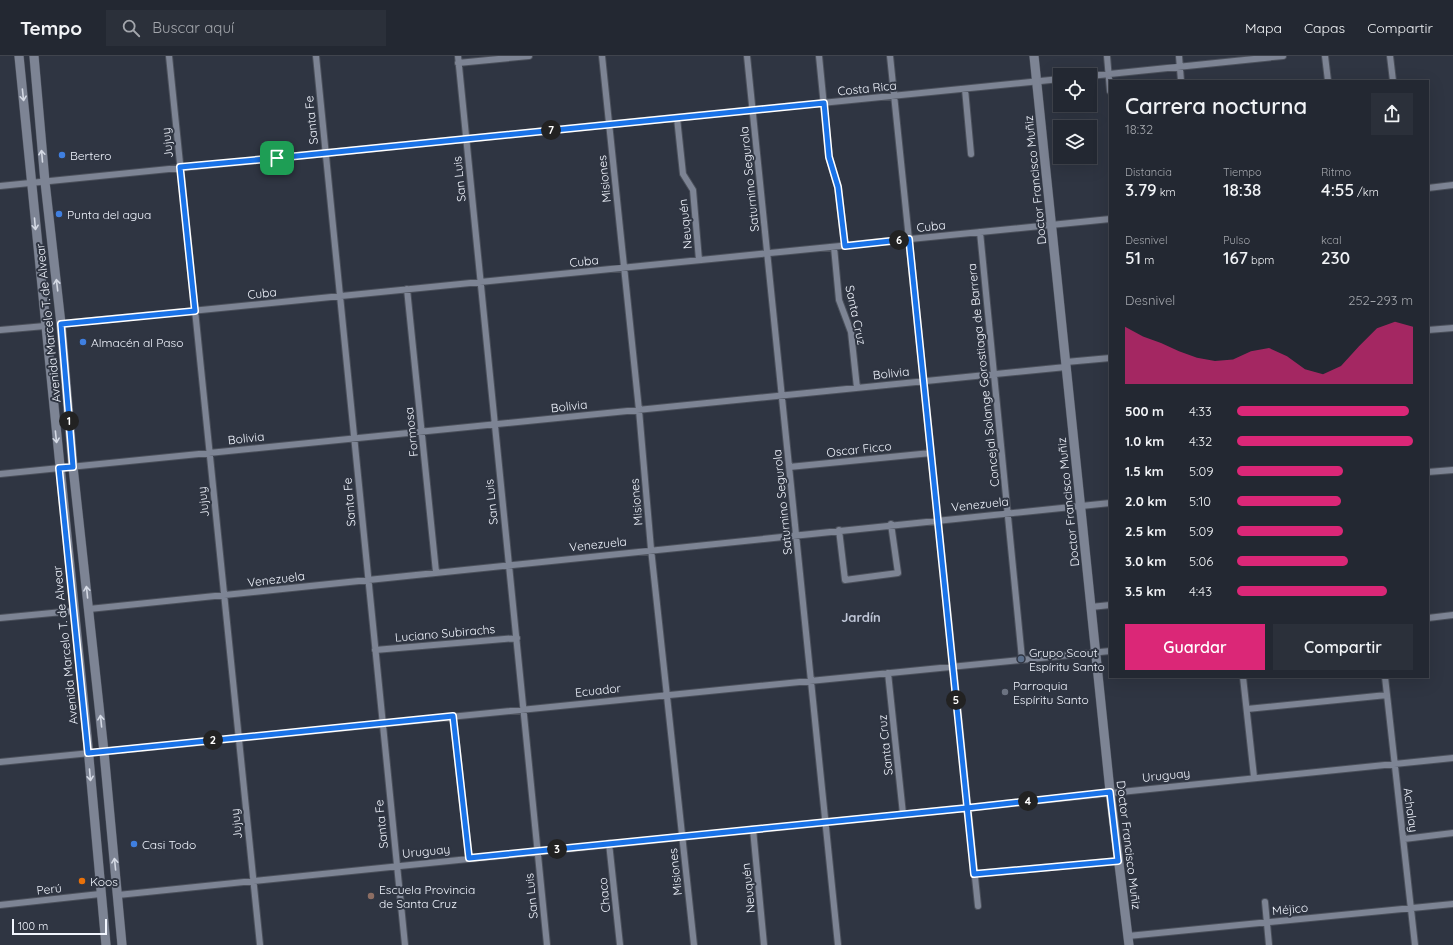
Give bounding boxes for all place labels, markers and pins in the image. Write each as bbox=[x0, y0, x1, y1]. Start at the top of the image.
pin: 7 bbox=[541, 120, 561, 140]
pin bbox=[260, 141, 294, 175]
place label: Bertero bbox=[70, 148, 112, 163]
marker: Bertero bbox=[57, 150, 67, 160]
place label: Punta del agua bbox=[67, 207, 151, 222]
marker: Punta del agua bbox=[54, 209, 64, 219]
pin: 6 bbox=[889, 230, 909, 250]
place label: Almacén al Paso bbox=[91, 335, 184, 350]
marker: Almacén al Paso bbox=[78, 337, 88, 347]
pin: 1 bbox=[59, 411, 79, 431]
place label: Grupo Scout Espíritu Santo bbox=[1029, 645, 1105, 674]
marker: Grupo Scout Espíritu Santo bbox=[1016, 654, 1026, 664]
place label: Parroquia Espíritu Santo bbox=[1013, 678, 1089, 707]
marker: Parroquia Espíritu Santo bbox=[1000, 687, 1010, 697]
pin: 5 bbox=[946, 690, 966, 710]
pin: 2 bbox=[203, 730, 223, 750]
pin: 4 bbox=[1018, 791, 1038, 811]
place label: Casi Todo bbox=[142, 837, 196, 852]
marker: Casi Todo bbox=[129, 839, 139, 849]
pin: 3 bbox=[547, 839, 567, 859]
place label: Koos bbox=[90, 874, 118, 889]
marker: Koos bbox=[77, 876, 87, 886]
place label: Escuela Provincia de Santa Cruz bbox=[379, 882, 475, 911]
marker: Escuela Provincia de Santa Cruz bbox=[366, 891, 376, 901]

